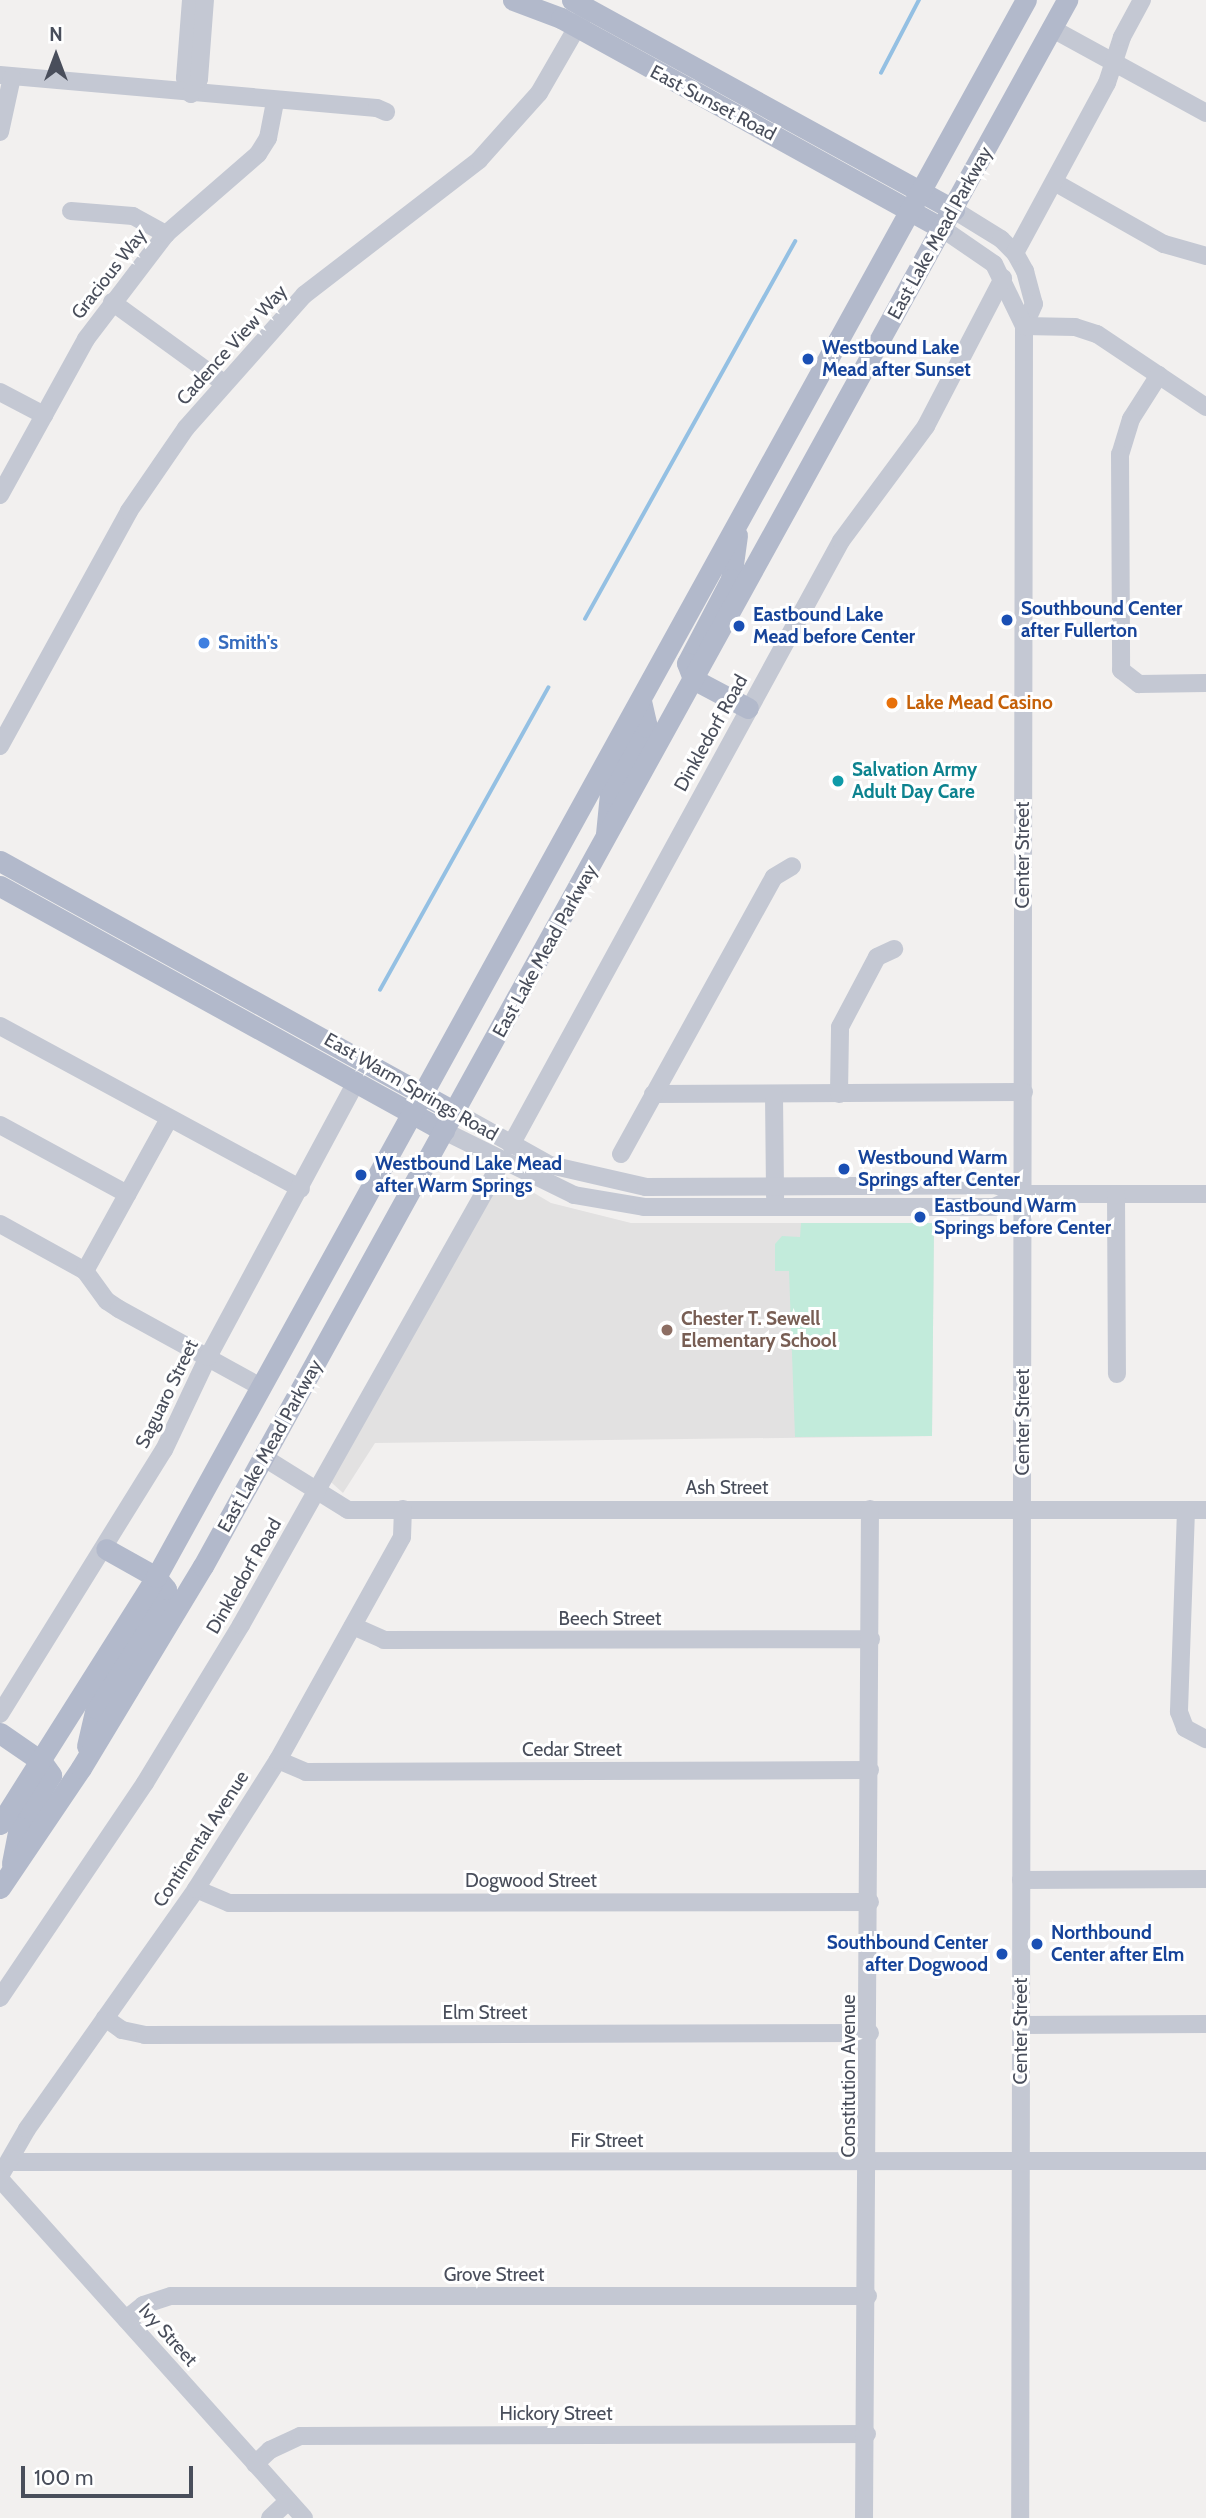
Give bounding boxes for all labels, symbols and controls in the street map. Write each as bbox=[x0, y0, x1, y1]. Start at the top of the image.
north arrow bbox=[21, 21, 91, 91]
text: N bbox=[49, 23, 63, 46]
street label: East Sunset Road bbox=[646, 60, 780, 146]
street label: East Lake Mead Parkway bbox=[883, 143, 997, 323]
street label: Gracious Way bbox=[67, 224, 151, 324]
street label: Cadence View Way bbox=[172, 280, 292, 410]
place label: Westbound Lake Mead after Sunset bbox=[822, 337, 971, 381]
marker: Westbound Lake Mead after Sunset bbox=[800, 351, 816, 367]
place label: Southbound Center after Fullerton bbox=[1021, 598, 1182, 642]
place label: Eastbound Lake Mead before Center bbox=[753, 604, 915, 648]
marker: Southbound Center after Fullerton bbox=[999, 612, 1015, 628]
marker: Eastbound Lake Mead before Center bbox=[731, 618, 747, 634]
place label: Smith's bbox=[218, 632, 278, 654]
marker: Smith's bbox=[196, 635, 212, 651]
street label: Dinkledorf Road bbox=[670, 671, 752, 795]
place label: Lake Mead Casino bbox=[906, 692, 1053, 714]
marker: Lake Mead Casino bbox=[884, 695, 900, 711]
place label: Salvation Army Adult Day Care bbox=[852, 759, 977, 803]
marker: Salvation Army Adult Day Care bbox=[830, 773, 846, 789]
street label: Center Street bbox=[1012, 802, 1034, 908]
street label: East Lake Mead Parkway bbox=[488, 861, 602, 1041]
street label: East Warm Springs Road bbox=[320, 1028, 502, 1146]
place label: Westbound Warm Springs after Center bbox=[858, 1147, 1020, 1191]
place label: Westbound Lake Mead after Warm Springs bbox=[375, 1153, 562, 1197]
marker: Westbound Warm Springs after Center bbox=[836, 1161, 852, 1177]
marker: Westbound Lake Mead after Warm Springs bbox=[353, 1167, 369, 1183]
place label: Eastbound Warm Springs before Center bbox=[934, 1195, 1111, 1239]
marker: Eastbound Warm Springs before Center bbox=[912, 1209, 928, 1225]
place label: Chester T. Sewell Elementary School bbox=[681, 1308, 837, 1352]
marker: Chester T. Sewell Elementary School bbox=[659, 1322, 675, 1338]
street label: Saguaro Street bbox=[131, 1336, 203, 1452]
street label: East Lake Mead Parkway bbox=[213, 1356, 327, 1536]
street label: Center Street bbox=[1012, 1369, 1034, 1475]
street label: Ash Street bbox=[686, 1477, 768, 1499]
street label: Dinkledorf Road bbox=[202, 1514, 286, 1638]
street label: Beech Street bbox=[559, 1608, 661, 1630]
street label: Cedar Street bbox=[522, 1739, 622, 1761]
street label: Continental Avenue bbox=[148, 1766, 254, 1912]
street label: Dogwood Street bbox=[465, 1870, 597, 1892]
place label: Northbound Center after Elm bbox=[1051, 1922, 1184, 1966]
place label: Southbound Center after Dogwood bbox=[827, 1932, 988, 1976]
marker: Northbound Center after Elm bbox=[1029, 1936, 1045, 1952]
marker: Southbound Center after Dogwood bbox=[994, 1946, 1010, 1962]
street label: Center Street bbox=[1010, 1978, 1032, 2084]
street label: Constitution Avenue bbox=[838, 1994, 860, 2158]
street label: Elm Street bbox=[443, 2002, 527, 2024]
street label: Fir Street bbox=[571, 2130, 643, 2152]
street label: Grove Street bbox=[444, 2264, 544, 2286]
street label: Ivy Street bbox=[134, 2299, 202, 2371]
street label: Hickory Street bbox=[499, 2403, 613, 2425]
scale bar bbox=[24, 2452, 196, 2496]
text: 100 m bbox=[34, 2465, 93, 2490]

